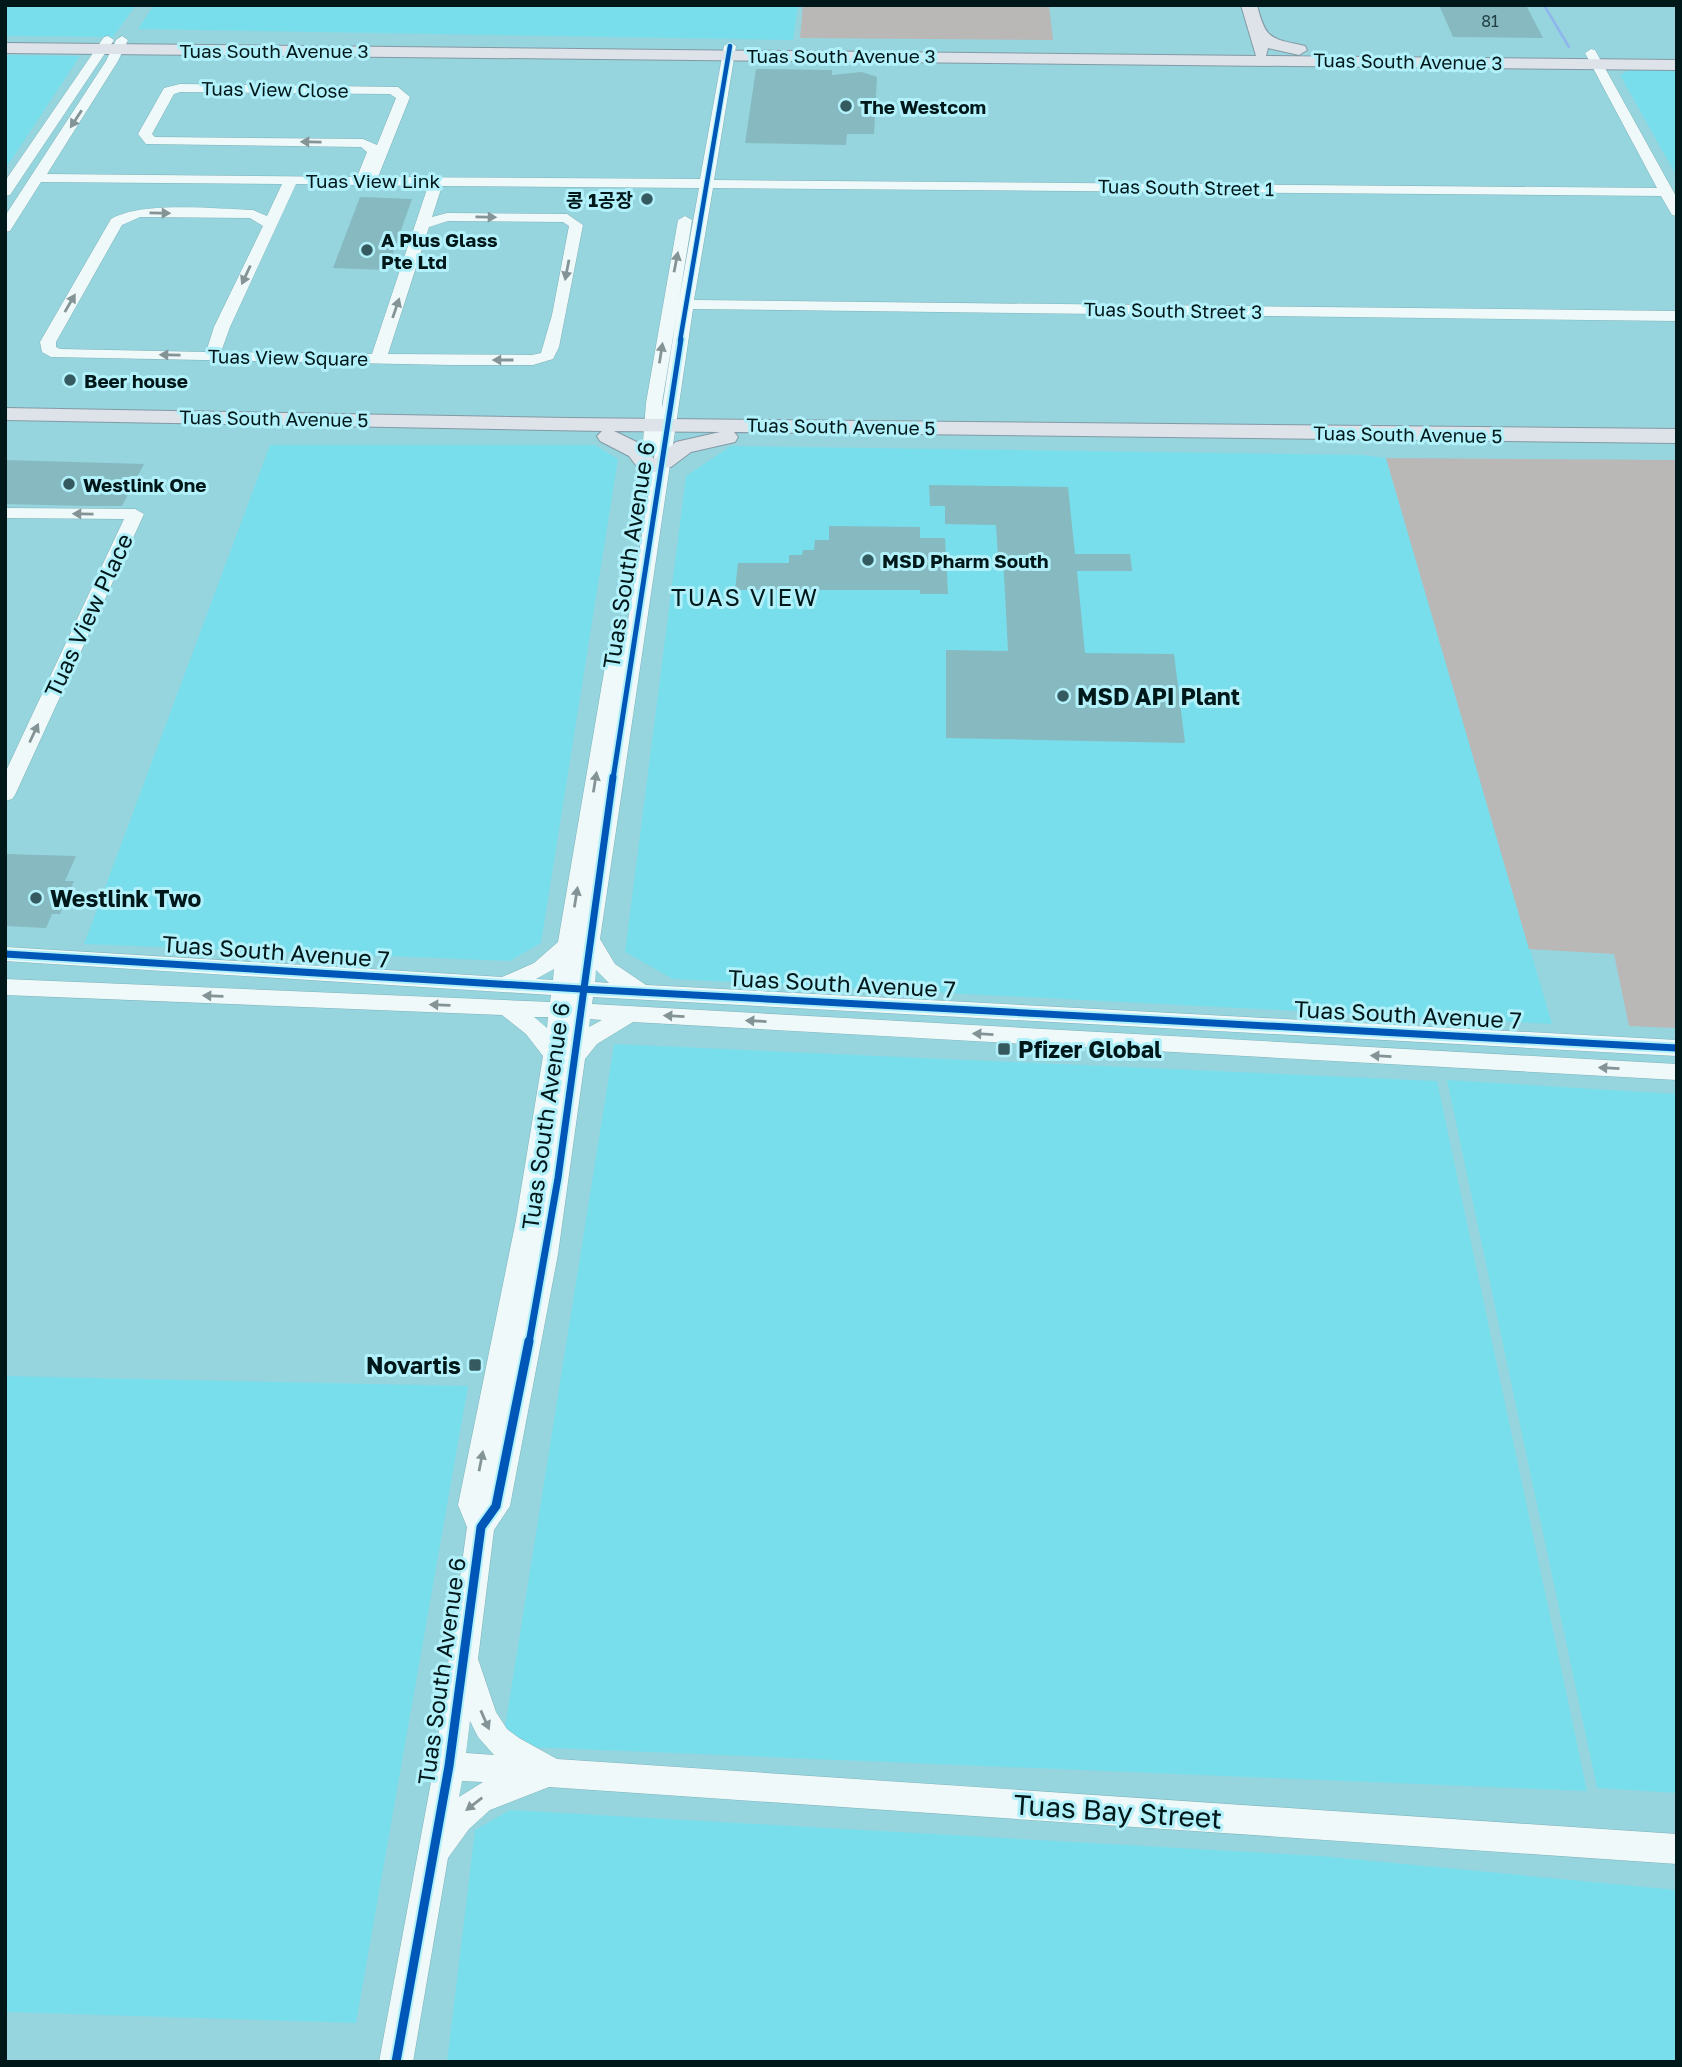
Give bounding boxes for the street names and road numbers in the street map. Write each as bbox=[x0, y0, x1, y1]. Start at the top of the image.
street label: Tuas South Avenue 3 bbox=[179, 39, 369, 62]
street label: Tuas South Avenue 3 bbox=[746, 44, 936, 67]
street label: Tuas South Avenue 3 bbox=[1313, 48, 1503, 74]
street label: Tuas View Close bbox=[201, 76, 349, 102]
street label: Tuas View Link bbox=[306, 169, 440, 192]
street label: Tuas South Street 1 bbox=[1098, 174, 1274, 200]
street label: Tuas South Street 3 bbox=[1084, 297, 1262, 323]
street label: Tuas View Square bbox=[208, 344, 368, 370]
street label: Tuas South Avenue 5 bbox=[179, 405, 369, 431]
street label: Tuas South Avenue 5 bbox=[746, 413, 936, 439]
street label: Tuas South Avenue 5 bbox=[1313, 421, 1503, 447]
street label: Tuas South Avenue 6 bbox=[596, 440, 660, 670]
street label: Tuas View Place bbox=[38, 529, 138, 701]
street label: Tuas South Avenue 7 bbox=[161, 929, 391, 973]
street label: Tuas South Avenue 7 bbox=[728, 963, 956, 1003]
street label: Tuas South Avenue 7 bbox=[1294, 994, 1522, 1034]
street label: Tuas South Avenue 6 bbox=[515, 1000, 575, 1232]
street label: Tuas South Avenue 6 bbox=[411, 1555, 471, 1787]
street label: Tuas Bay Street bbox=[1013, 1787, 1223, 1835]

